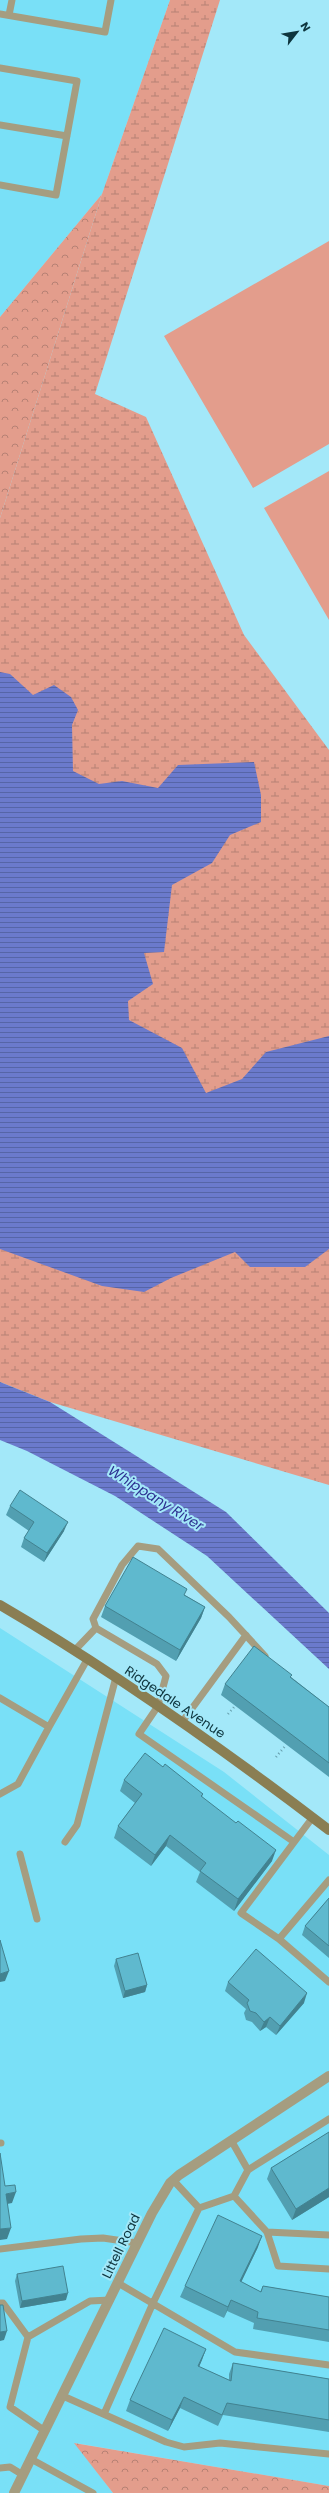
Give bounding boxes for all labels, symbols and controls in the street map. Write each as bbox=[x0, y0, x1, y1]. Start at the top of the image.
north arrow bbox=[277, 12, 317, 52]
text: N bbox=[297, 19, 315, 35]
water label: Whippany River bbox=[104, 1461, 208, 1536]
street label: Ridgedale Avenue bbox=[121, 1661, 229, 1743]
street label: Littell Road bbox=[97, 2210, 145, 2282]

